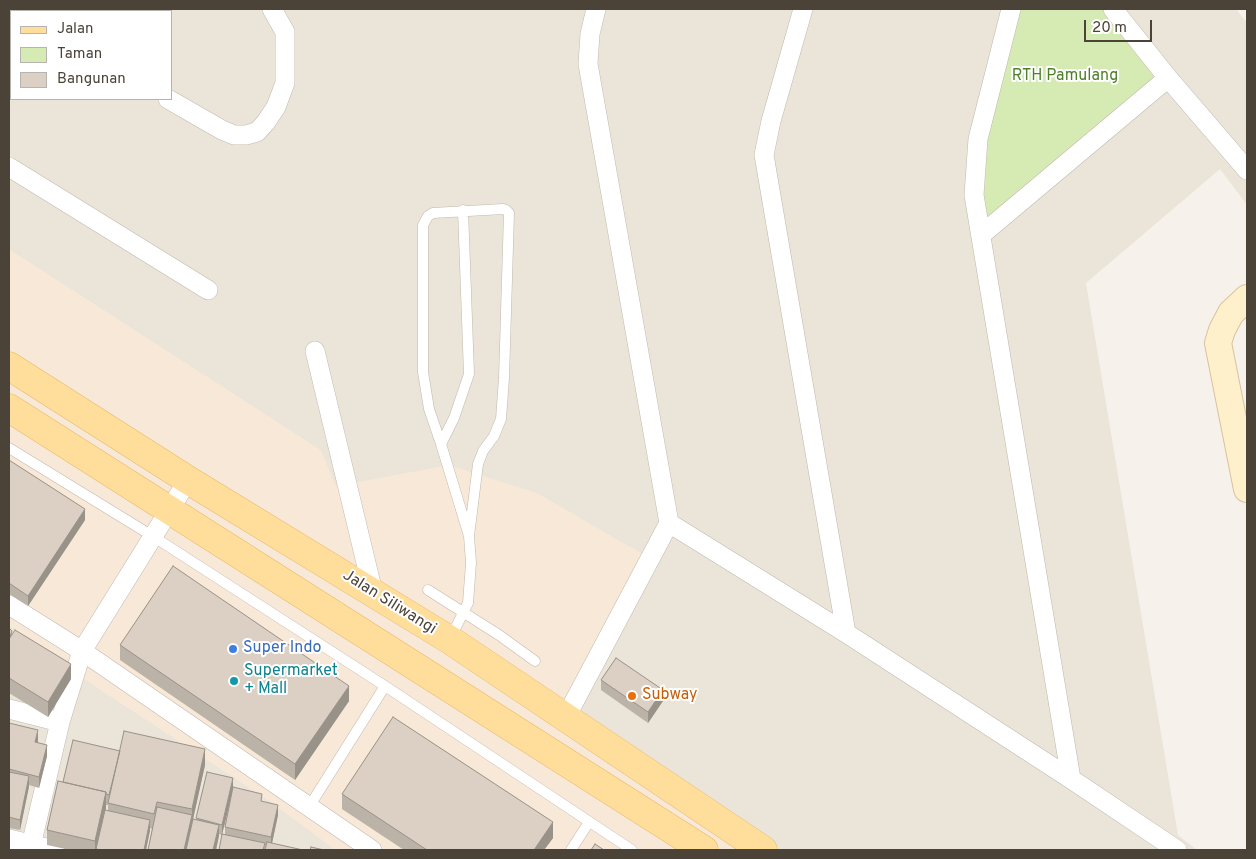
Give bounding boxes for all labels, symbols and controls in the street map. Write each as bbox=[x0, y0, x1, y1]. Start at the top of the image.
legend bbox=[10, 10, 172, 100]
scale bar bbox=[1086, 10, 1154, 42]
text: 20 m bbox=[1092, 19, 1127, 38]
text: Jalan bbox=[57, 20, 94, 39]
text: Taman bbox=[57, 45, 102, 64]
park label: RTH Pamulang bbox=[1012, 67, 1118, 87]
text: Bangunan bbox=[57, 70, 126, 89]
street label: Jalan Siliwangi bbox=[339, 567, 439, 639]
place label: Super Indo bbox=[243, 639, 321, 659]
marker: Super Indo bbox=[227, 643, 239, 655]
place label: Supermarket + Mall bbox=[244, 662, 338, 700]
marker: Supermarket + Mall bbox=[228, 675, 240, 687]
place label: Subway bbox=[642, 686, 698, 706]
marker: Subway bbox=[626, 690, 638, 702]

